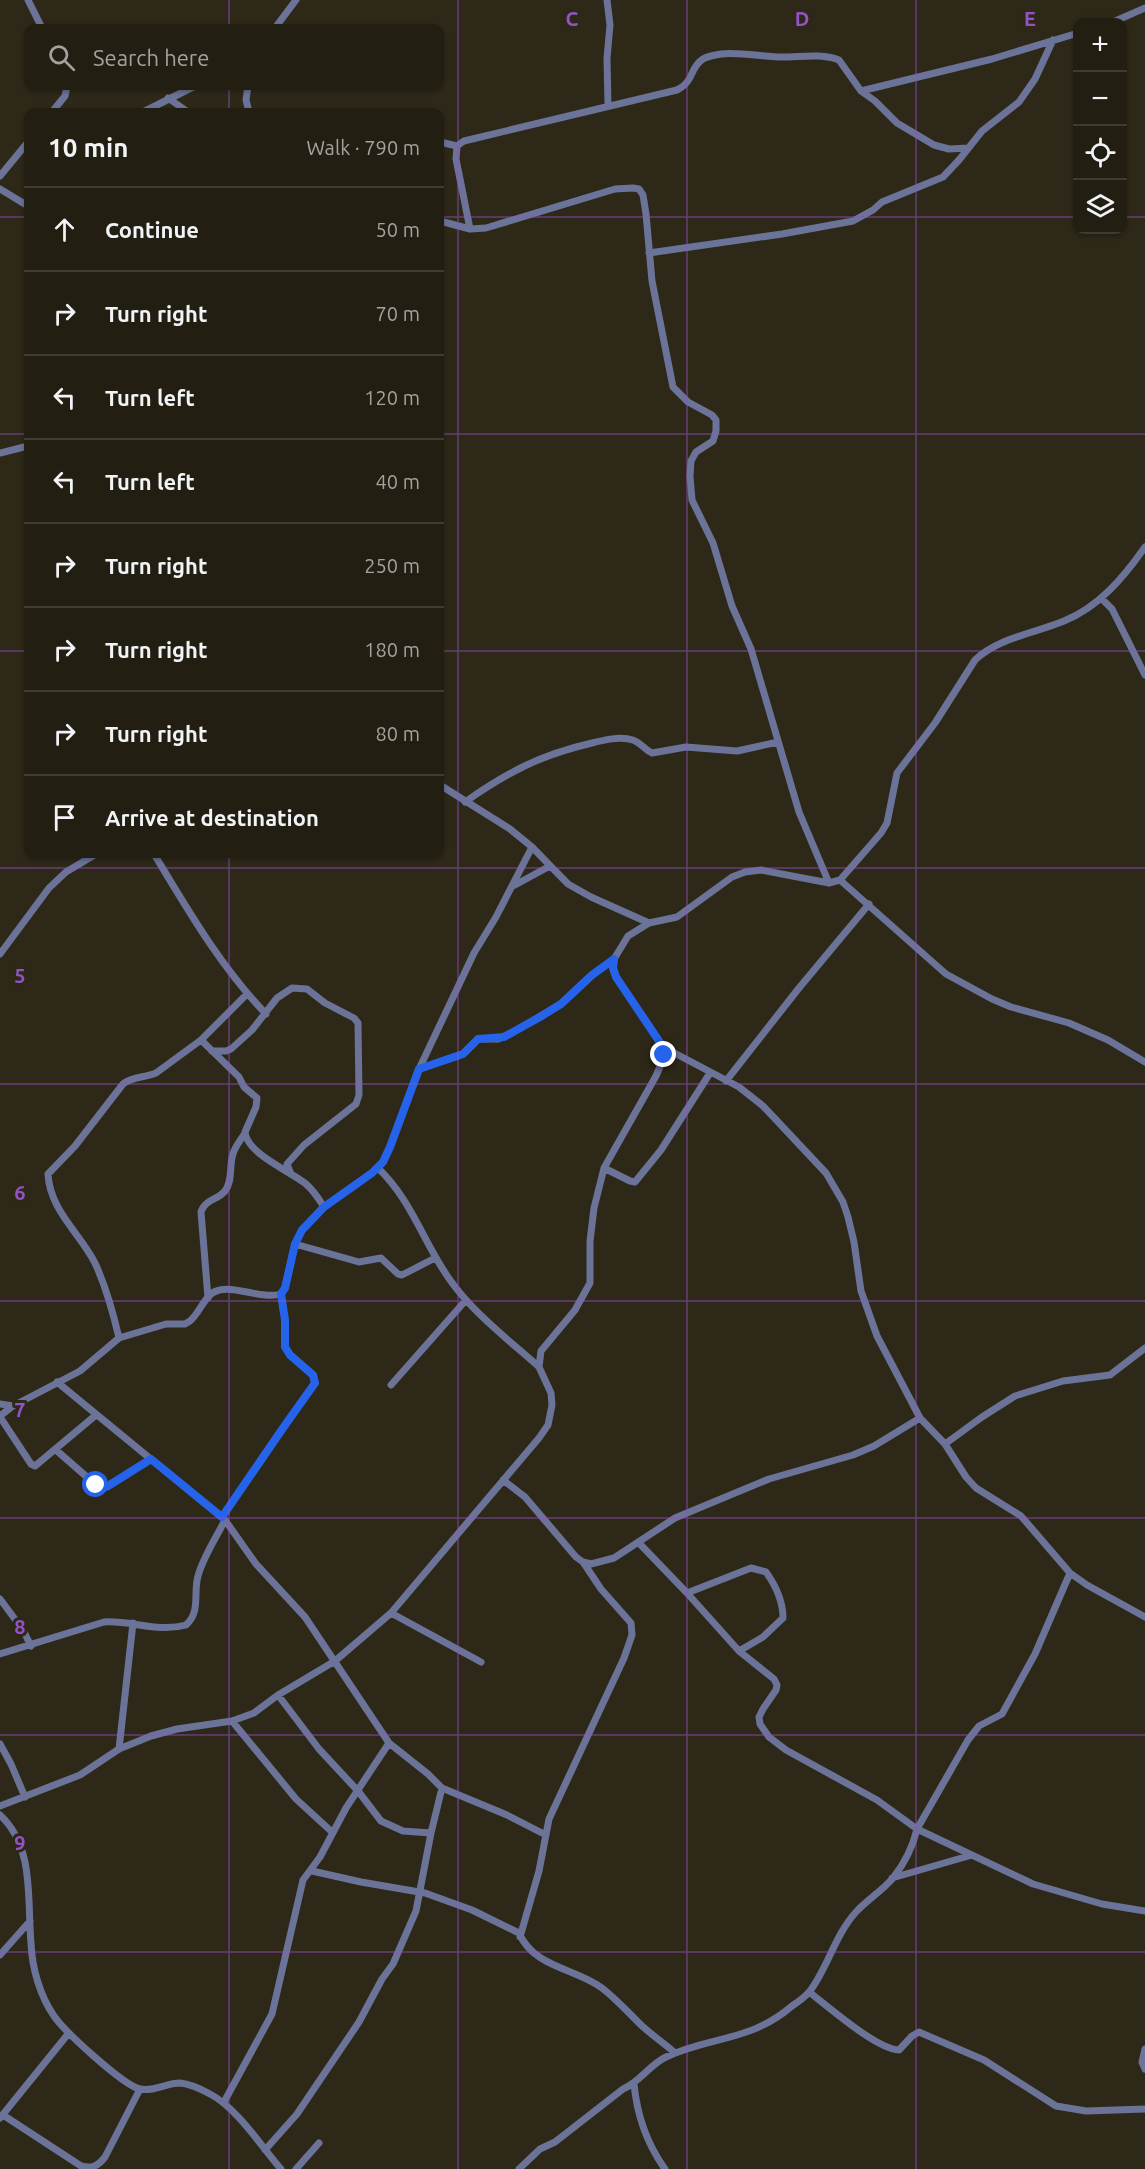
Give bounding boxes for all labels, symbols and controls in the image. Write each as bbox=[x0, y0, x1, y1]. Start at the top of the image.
text: C bbox=[566, 7, 579, 30]
text: D bbox=[795, 7, 809, 30]
text: E bbox=[1024, 7, 1036, 30]
map controls bbox=[1073, 18, 1127, 234]
button: + bbox=[1073, 18, 1127, 72]
search box bbox=[24, 24, 444, 90]
icon: search bbox=[45, 41, 78, 74]
text: Search here bbox=[93, 45, 209, 70]
button: − bbox=[1073, 72, 1127, 126]
button: locate bbox=[1073, 126, 1127, 180]
text: 10 min bbox=[48, 133, 128, 162]
text: Walk · 790 m bbox=[307, 136, 420, 159]
button: layers bbox=[1073, 180, 1127, 234]
icon: ahead bbox=[48, 213, 81, 246]
text: Continue bbox=[105, 217, 199, 242]
text: 50 m bbox=[376, 218, 420, 241]
icon: right bbox=[48, 297, 81, 330]
text: Turn right bbox=[105, 301, 207, 326]
text: 70 m bbox=[376, 302, 420, 325]
icon: left bbox=[48, 381, 81, 414]
text: Turn left bbox=[105, 385, 195, 410]
text: 120 m bbox=[364, 386, 420, 409]
icon: left bbox=[48, 465, 81, 498]
text: Turn left bbox=[105, 469, 195, 494]
text: 40 m bbox=[376, 470, 420, 493]
icon: right bbox=[48, 549, 81, 582]
text: Turn right bbox=[105, 553, 207, 578]
text: 250 m bbox=[364, 554, 420, 577]
icon: right bbox=[48, 633, 81, 666]
text: Turn right bbox=[105, 637, 207, 662]
text: 180 m bbox=[364, 638, 420, 661]
icon: right bbox=[48, 717, 81, 750]
text: Turn right bbox=[105, 721, 207, 746]
text: 80 m bbox=[376, 722, 420, 745]
icon: arrive bbox=[48, 801, 81, 834]
text: Arrive at destination bbox=[105, 805, 319, 830]
text: 5 bbox=[14, 964, 26, 987]
route end bbox=[650, 1041, 676, 1067]
text: 6 bbox=[14, 1181, 26, 1204]
text: 7 bbox=[14, 1398, 26, 1421]
route start bbox=[82, 1471, 108, 1497]
text: 8 bbox=[14, 1615, 26, 1638]
text: 9 bbox=[14, 1831, 26, 1854]

